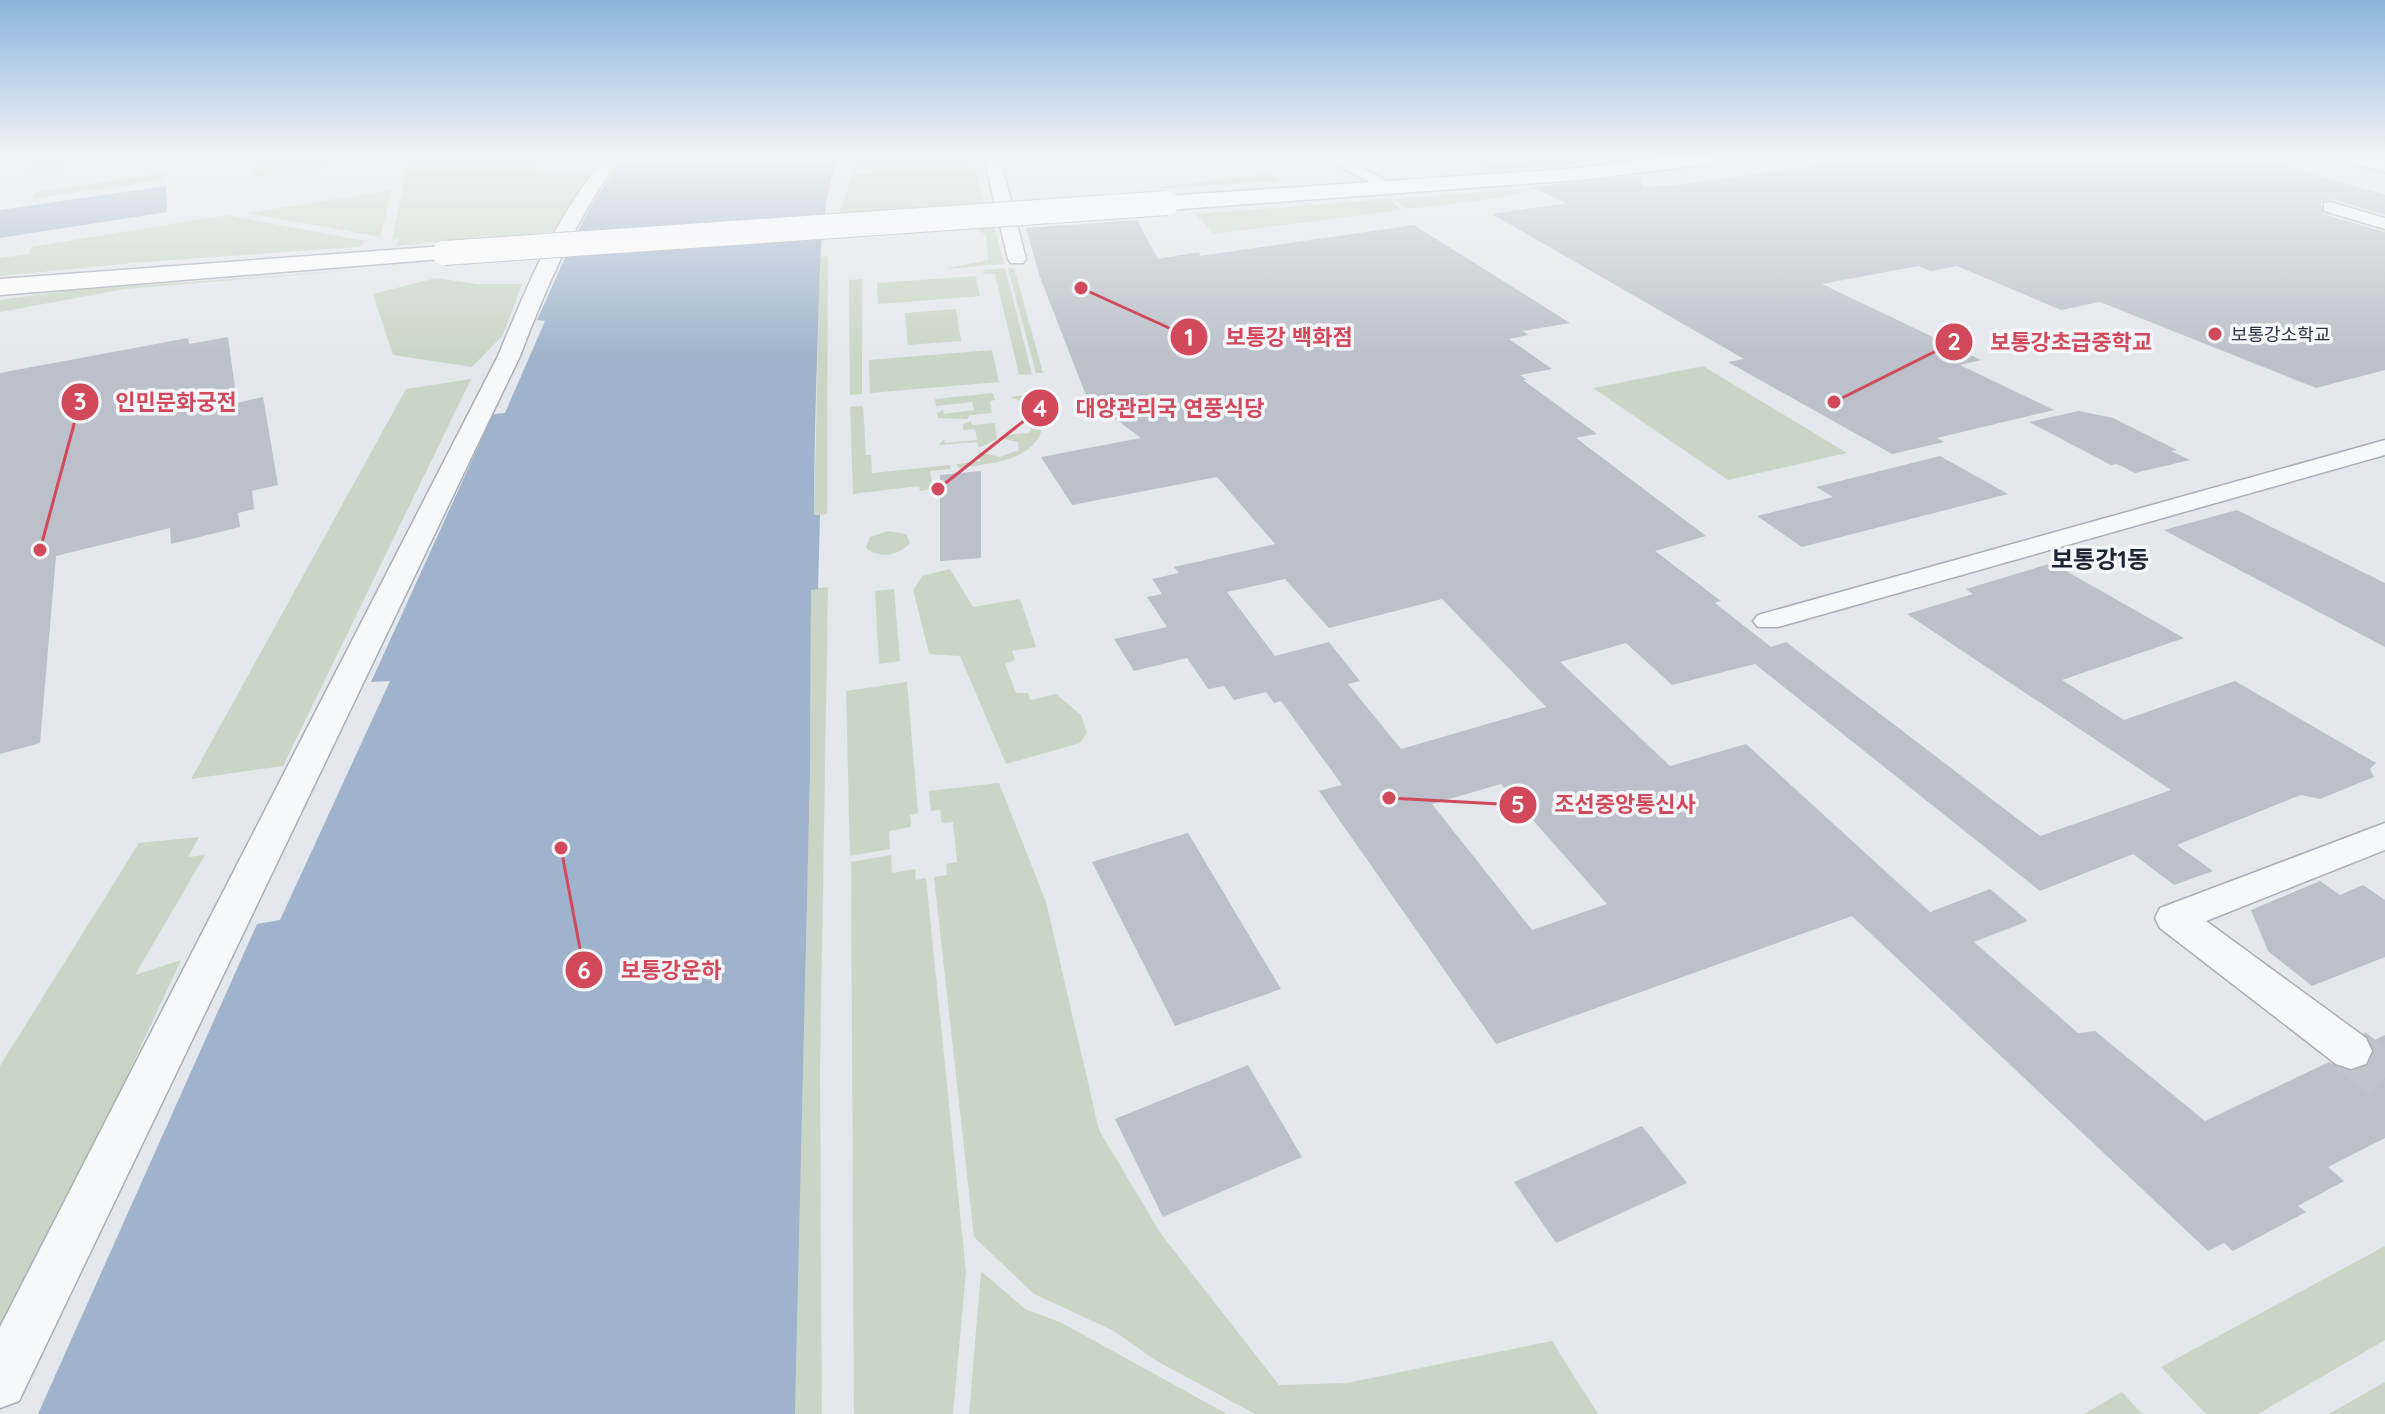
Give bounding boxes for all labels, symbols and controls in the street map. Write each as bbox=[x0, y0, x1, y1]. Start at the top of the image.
callout: 보통강 백화점 bbox=[1169, 314, 1369, 360]
callout: 보통강초급중학교 bbox=[1934, 319, 2168, 365]
text: 1 bbox=[1184, 322, 1194, 352]
text: 보통강 백화점 bbox=[1225, 323, 1353, 351]
place label: 보통강소학교 bbox=[2231, 323, 2330, 346]
marker: 보통강소학교 bbox=[2206, 325, 2224, 343]
text: 2 bbox=[1947, 326, 1961, 356]
text: 보통강초급중학교 bbox=[1990, 328, 2152, 356]
callout: 인민문화궁전 bbox=[60, 379, 253, 425]
callout: 대양관리국 연풍식당 bbox=[1020, 385, 1280, 431]
text: 3 bbox=[74, 386, 86, 416]
text: 인민문화궁전 bbox=[115, 388, 237, 416]
text: 4 bbox=[1033, 393, 1047, 423]
text: 대양관리국 연풍식당 bbox=[1076, 394, 1264, 422]
district label: 보통강1동 bbox=[2051, 544, 2149, 574]
callout: 조선중앙통신사 bbox=[1498, 782, 1712, 828]
text: 5 bbox=[1511, 789, 1525, 819]
text: 조선중앙통신사 bbox=[1554, 790, 1696, 818]
callout: 보통강운하 bbox=[564, 947, 737, 993]
text: 6 bbox=[577, 955, 591, 985]
text: 보통강운하 bbox=[620, 956, 722, 984]

